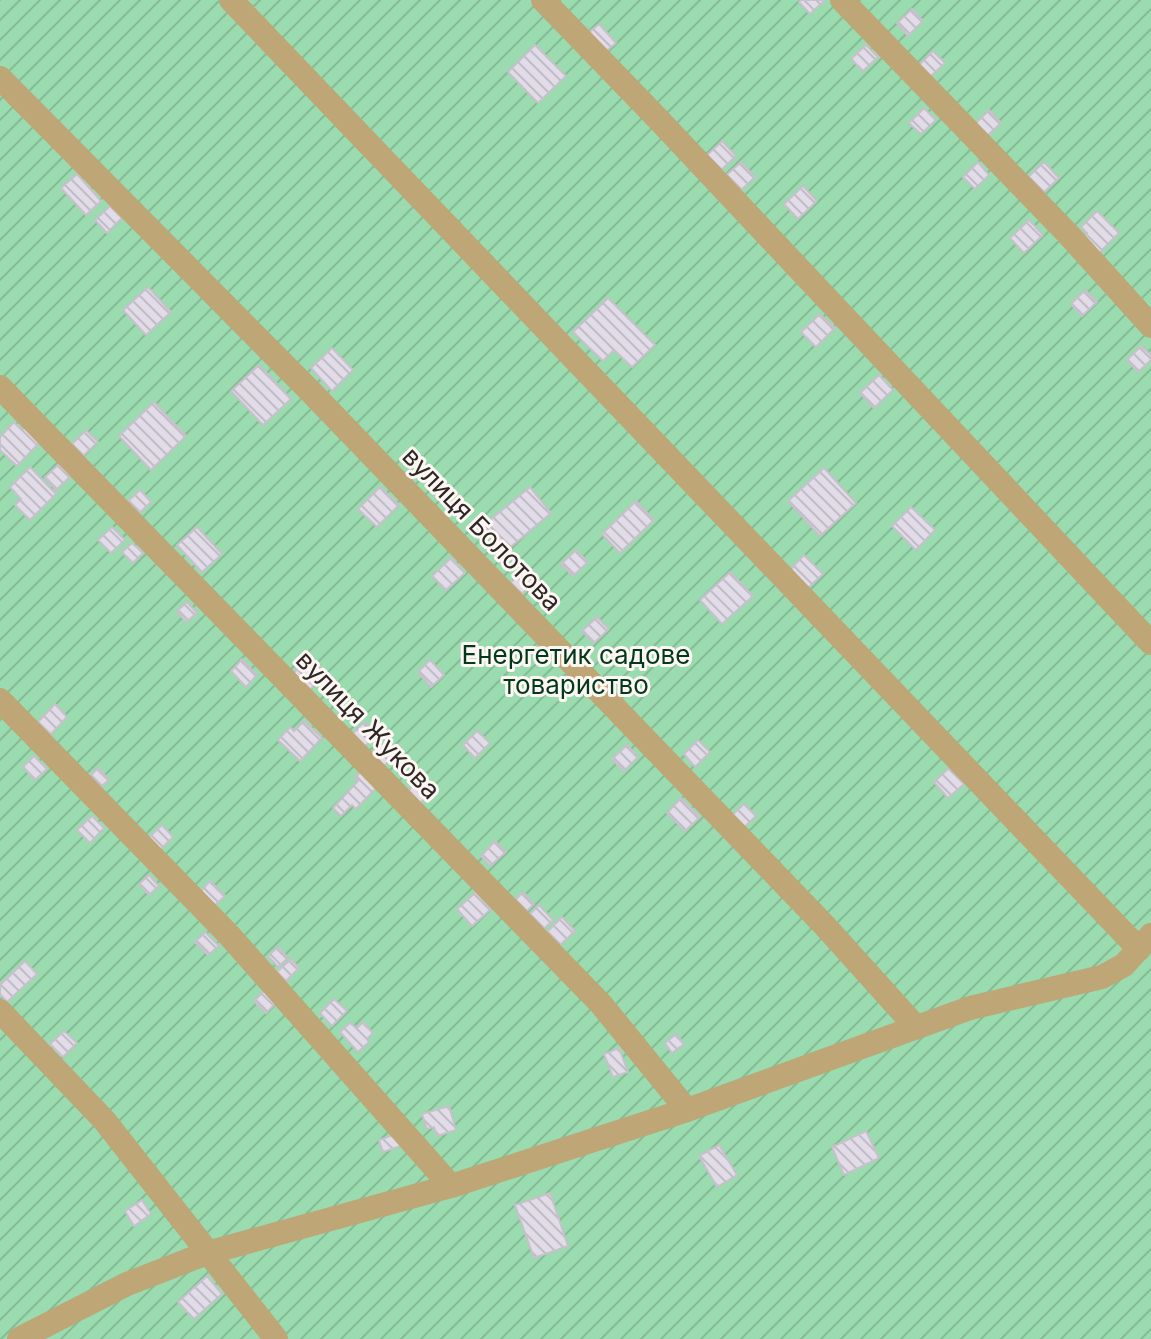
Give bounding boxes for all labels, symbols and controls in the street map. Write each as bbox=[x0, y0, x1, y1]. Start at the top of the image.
street label: вулиця Болотова bbox=[396, 440, 568, 617]
park label: Енергетик садове товариство bbox=[462, 639, 690, 700]
street label: вулиця Жукова bbox=[290, 644, 447, 805]

